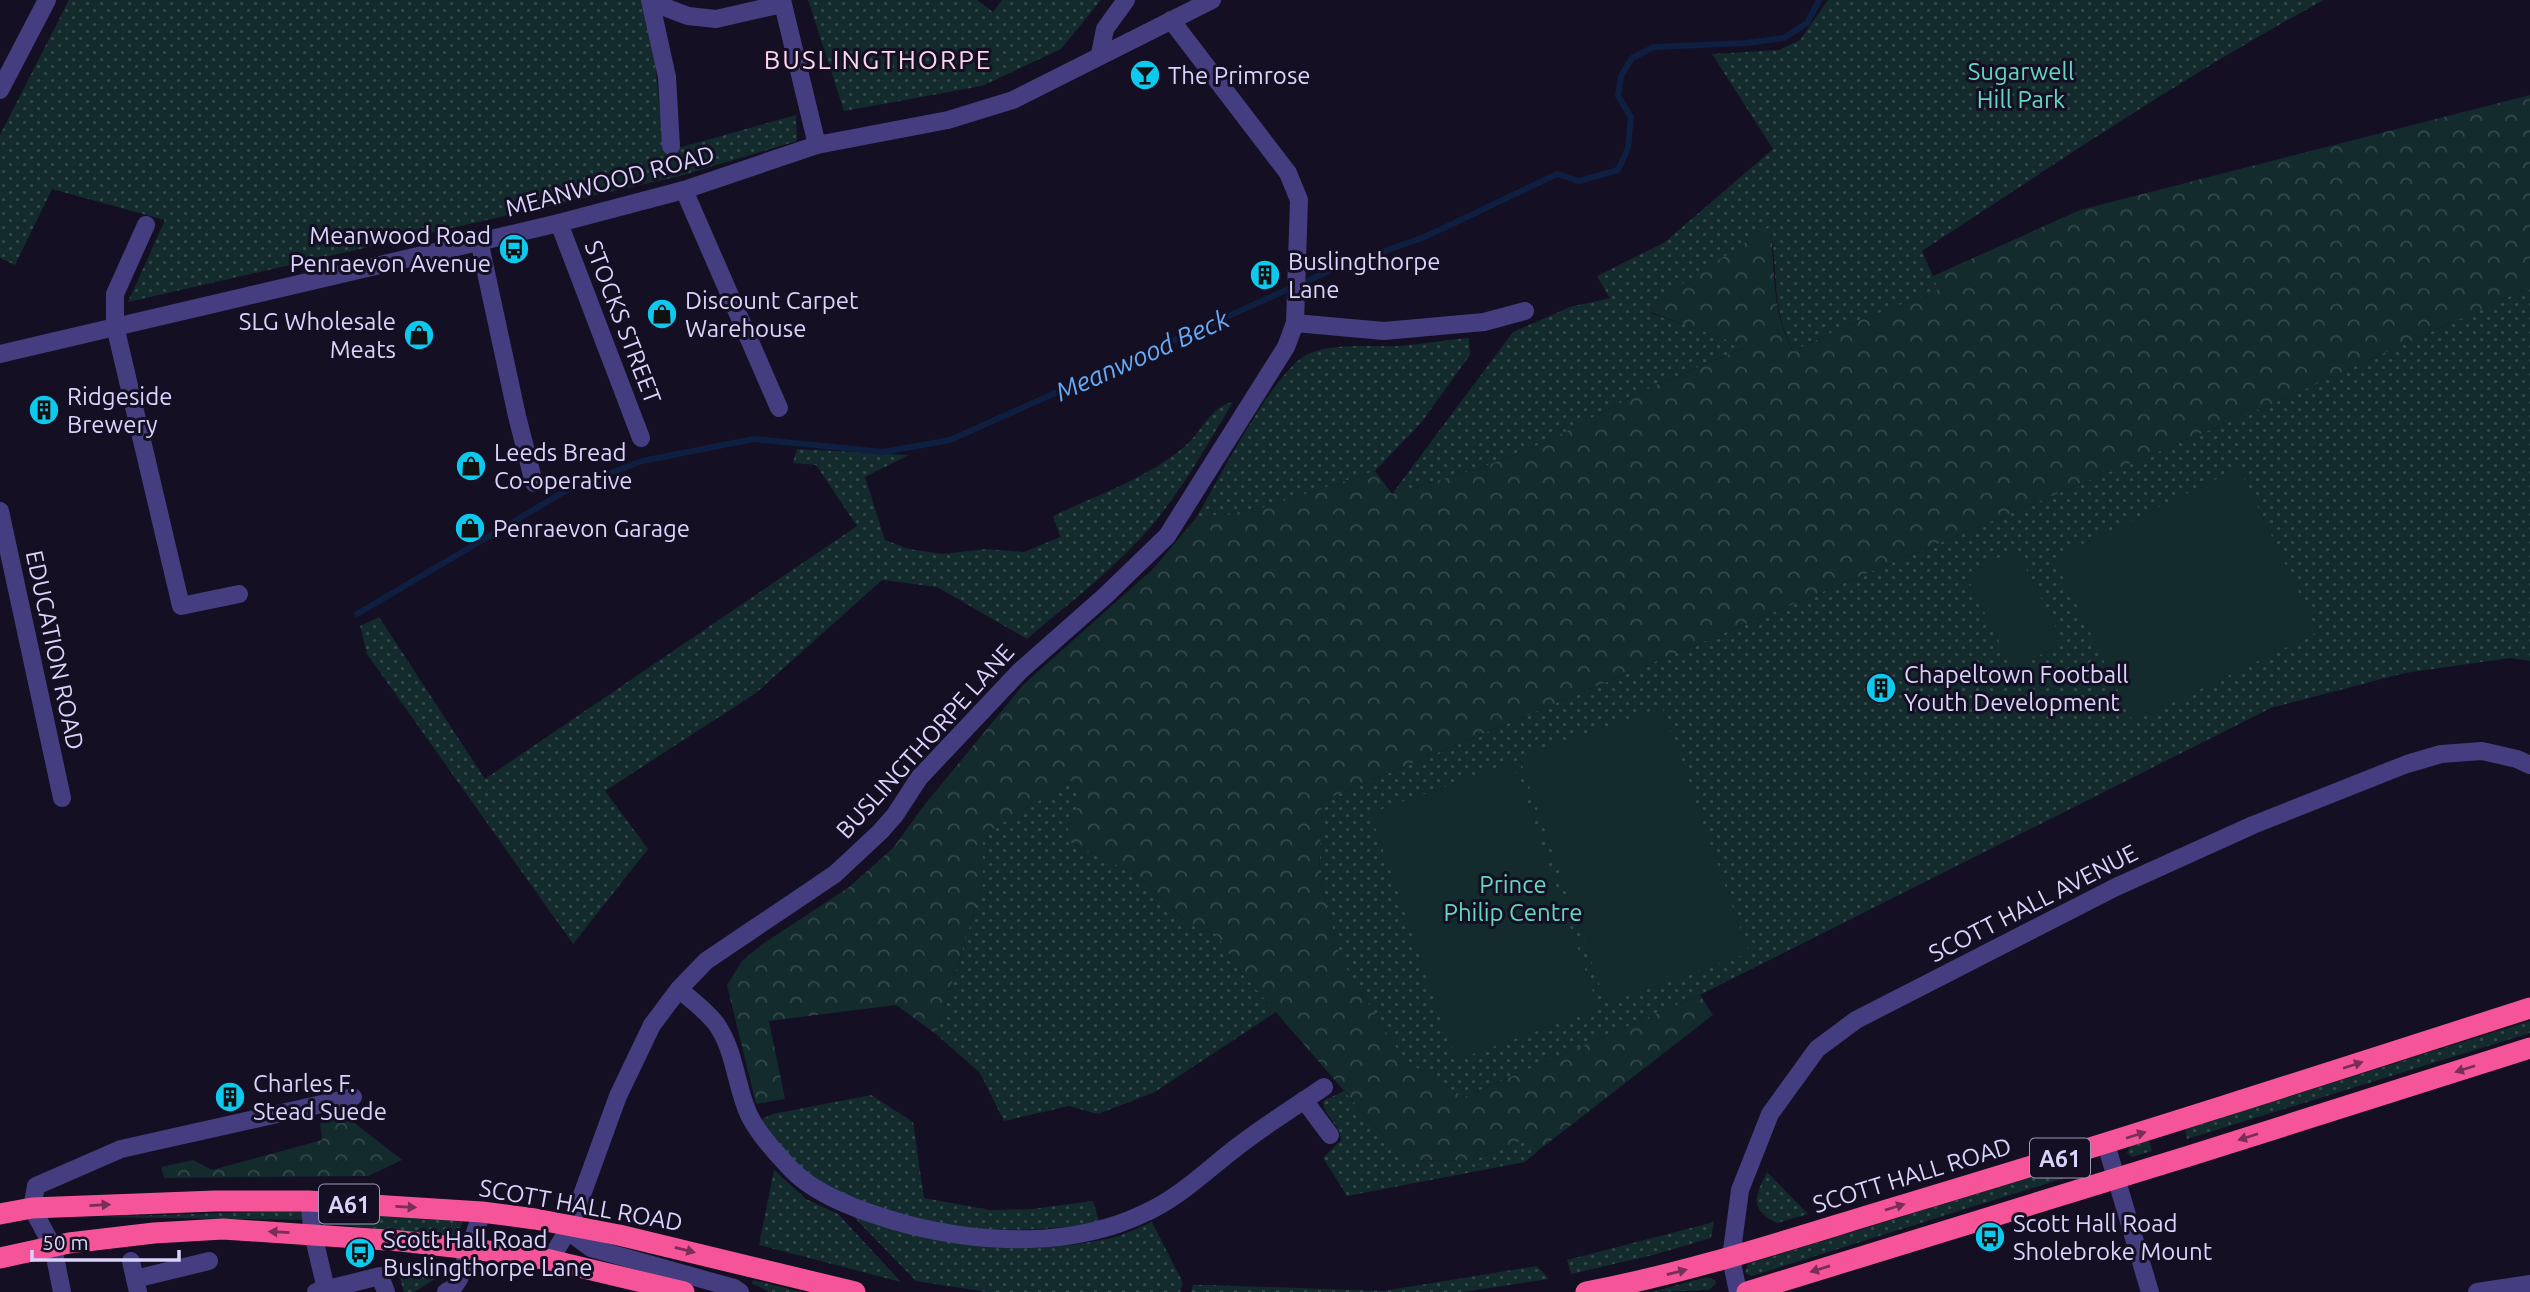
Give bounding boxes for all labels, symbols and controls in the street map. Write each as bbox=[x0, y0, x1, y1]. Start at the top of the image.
district label: BUSLINGTHORPE bbox=[764, 45, 992, 74]
bar icon: The Primrose bbox=[1128, 58, 1162, 92]
park label: Sugarwell Hill Park bbox=[1968, 58, 2074, 113]
place label: The Primrose bbox=[1168, 62, 1311, 89]
street label: MEANWOOD ROAD bbox=[503, 140, 717, 222]
place label: Meanwood Road Penraevon Avenue bbox=[290, 222, 491, 277]
bus stop icon: Meanwood Road Penraevon Avenue bbox=[497, 232, 531, 266]
street label: STOCKS STREET bbox=[579, 237, 667, 407]
place label: Buslingthorpe Lane bbox=[1288, 248, 1441, 303]
building icon: Buslingthorpe Lane bbox=[1248, 258, 1282, 292]
place label: Discount Carpet Warehouse bbox=[685, 287, 859, 342]
shop icon: Discount Carpet Warehouse bbox=[645, 297, 679, 331]
water label: Meanwood Beck bbox=[1051, 303, 1234, 406]
place label: SLG Wholesale Meats bbox=[239, 308, 396, 363]
shop icon: SLG Wholesale Meats bbox=[402, 318, 436, 352]
place label: Ridgeside Brewery bbox=[67, 383, 172, 438]
building icon: Ridgeside Brewery bbox=[27, 393, 61, 427]
place label: Leeds Bread Co-operative bbox=[494, 439, 633, 494]
shop icon: Leeds Bread Co-operative bbox=[454, 449, 488, 483]
shop icon: Penraevon Garage bbox=[453, 511, 487, 545]
place label: Penraevon Garage bbox=[493, 515, 690, 542]
street label: EDUCATION ROAD bbox=[21, 548, 89, 752]
street label: BUSLINGTHORPE LANE bbox=[831, 638, 1019, 844]
place label: Chapeltown Football Youth Development bbox=[1904, 661, 2129, 716]
building icon: Chapeltown Football Youth Development bbox=[1864, 671, 1898, 705]
street label: SCOTT HALL AVENUE bbox=[1924, 839, 2142, 967]
park label: Prince Philip Centre bbox=[1444, 871, 1582, 926]
one-way arrow bbox=[2342, 1059, 2363, 1070]
one-way arrow bbox=[2454, 1064, 2475, 1074]
place label: Charles F. Stead Suede bbox=[253, 1070, 387, 1125]
building icon: Charles F. Stead Suede bbox=[213, 1080, 247, 1114]
one-way arrow bbox=[2126, 1129, 2147, 1139]
street label: SCOTT HALL ROAD bbox=[1809, 1132, 2015, 1218]
one-way arrow bbox=[2237, 1133, 2258, 1143]
road number: A61 bbox=[2030, 1138, 2090, 1177]
street label: SCOTT HALL ROAD bbox=[477, 1174, 685, 1236]
road number: A61 bbox=[319, 1184, 379, 1224]
one-way arrow bbox=[90, 1199, 112, 1210]
one-way arrow bbox=[395, 1202, 417, 1213]
one-way arrow bbox=[1885, 1202, 1906, 1212]
place label: Scott Hall Road Sholebroke Mount bbox=[2013, 1210, 2213, 1265]
scale bar bbox=[32, 1218, 178, 1262]
bus stop icon: Scott Hall Road Sholebroke Mount bbox=[1973, 1220, 2007, 1254]
one-way arrow bbox=[268, 1226, 290, 1237]
place label: Scott Hall Road Buslingthorpe Lane bbox=[383, 1226, 593, 1281]
text: 50 m bbox=[42, 1230, 89, 1254]
bus stop icon: Scott Hall Road Buslingthorpe Lane bbox=[343, 1236, 377, 1270]
one-way arrow bbox=[675, 1245, 697, 1256]
one-way arrow bbox=[1809, 1265, 1830, 1275]
one-way arrow bbox=[1666, 1266, 1688, 1277]

